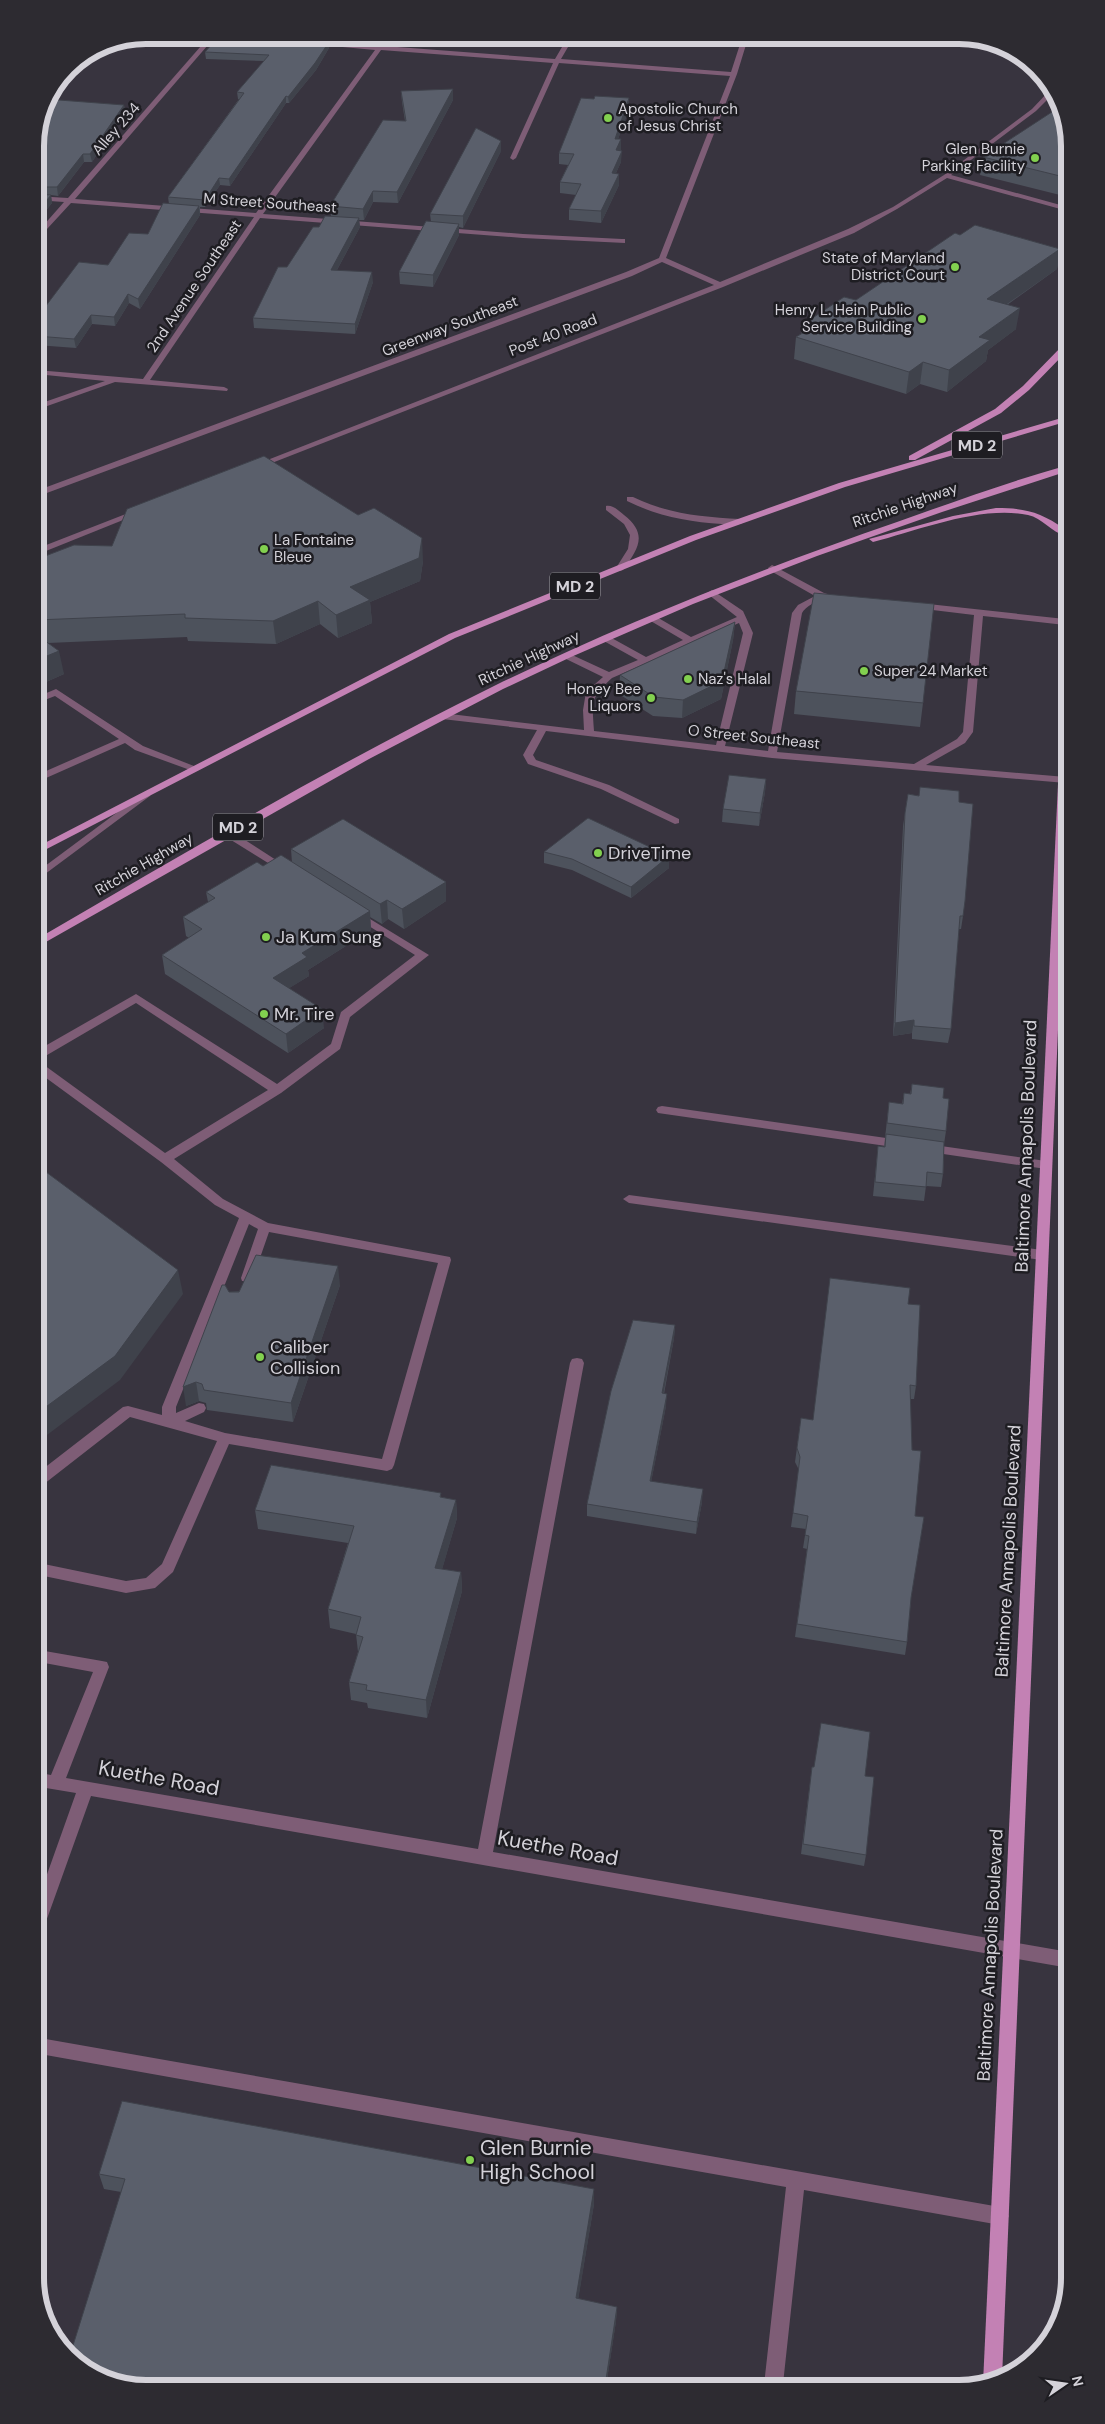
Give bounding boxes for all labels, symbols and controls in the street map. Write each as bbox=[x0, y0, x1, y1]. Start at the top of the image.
street label: Alley 234 bbox=[88, 98, 144, 160]
place label: Apostolic Church of Jesus Christ bbox=[618, 99, 738, 136]
marker: Apostolic Church of Jesus Christ bbox=[602, 112, 614, 124]
place label: Glen Burnie Parking Facility bbox=[922, 139, 1026, 176]
marker: Glen Burnie Parking Facility bbox=[1029, 152, 1041, 164]
street label: M Street Southeast bbox=[203, 188, 337, 218]
street label: 2nd Avenue Southeast bbox=[142, 216, 246, 356]
place label: State of Maryland District Court bbox=[822, 248, 945, 285]
marker: State of Maryland District Court bbox=[949, 261, 961, 273]
street label: Greenway Southeast bbox=[379, 291, 521, 361]
place label: Henry L. Hein Public Service Building bbox=[775, 300, 912, 337]
street label: Post 40 Road bbox=[506, 309, 600, 361]
marker: Henry L. Hein Public Service Building bbox=[916, 313, 928, 325]
road number: MD 2 bbox=[952, 432, 1002, 458]
street label: Ritchie Highway bbox=[850, 477, 961, 532]
place label: La Fontaine Bleue bbox=[274, 530, 354, 567]
marker: La Fontaine Bleue bbox=[258, 543, 270, 555]
road number: MD 2 bbox=[550, 572, 600, 600]
street label: Ritchie Highway bbox=[475, 625, 584, 690]
place label: Super 24 Market bbox=[874, 661, 988, 681]
marker: Super 24 Market bbox=[858, 665, 870, 677]
place label: Naz's Halal bbox=[698, 669, 771, 689]
marker: Naz's Halal bbox=[682, 673, 694, 685]
place label: Honey Bee Liquors bbox=[567, 679, 641, 716]
marker: Honey Bee Liquors bbox=[645, 692, 657, 704]
street label: O Street Southeast bbox=[687, 720, 821, 754]
road number: MD 2 bbox=[213, 814, 263, 840]
street label: Ritchie Highway bbox=[91, 828, 197, 900]
place label: DriveTime bbox=[608, 841, 691, 865]
marker: DriveTime bbox=[592, 847, 604, 859]
place label: Ja Kum Sung bbox=[276, 925, 382, 949]
marker: Ja Kum Sung bbox=[260, 931, 272, 943]
place label: Mr. Tire bbox=[274, 1002, 334, 1026]
marker: Mr. Tire bbox=[258, 1008, 270, 1020]
street label: Baltimore Annapolis Boulevard bbox=[1010, 1019, 1042, 1273]
place label: Caliber Collision bbox=[270, 1335, 340, 1380]
marker: Caliber Collision bbox=[254, 1351, 266, 1363]
street label: Baltimore Annapolis Boulevard bbox=[989, 1424, 1027, 1678]
street label: Kuethe Road bbox=[96, 1754, 222, 1802]
street label: Kuethe Road bbox=[495, 1824, 621, 1872]
street label: Baltimore Annapolis Boulevard bbox=[971, 1828, 1009, 2082]
place label: Glen Burnie High School bbox=[480, 2134, 595, 2186]
marker: Glen Burnie High School bbox=[464, 2154, 476, 2166]
north arrow bbox=[1040, 2359, 1090, 2409]
text: N bbox=[1068, 2374, 1088, 2388]

